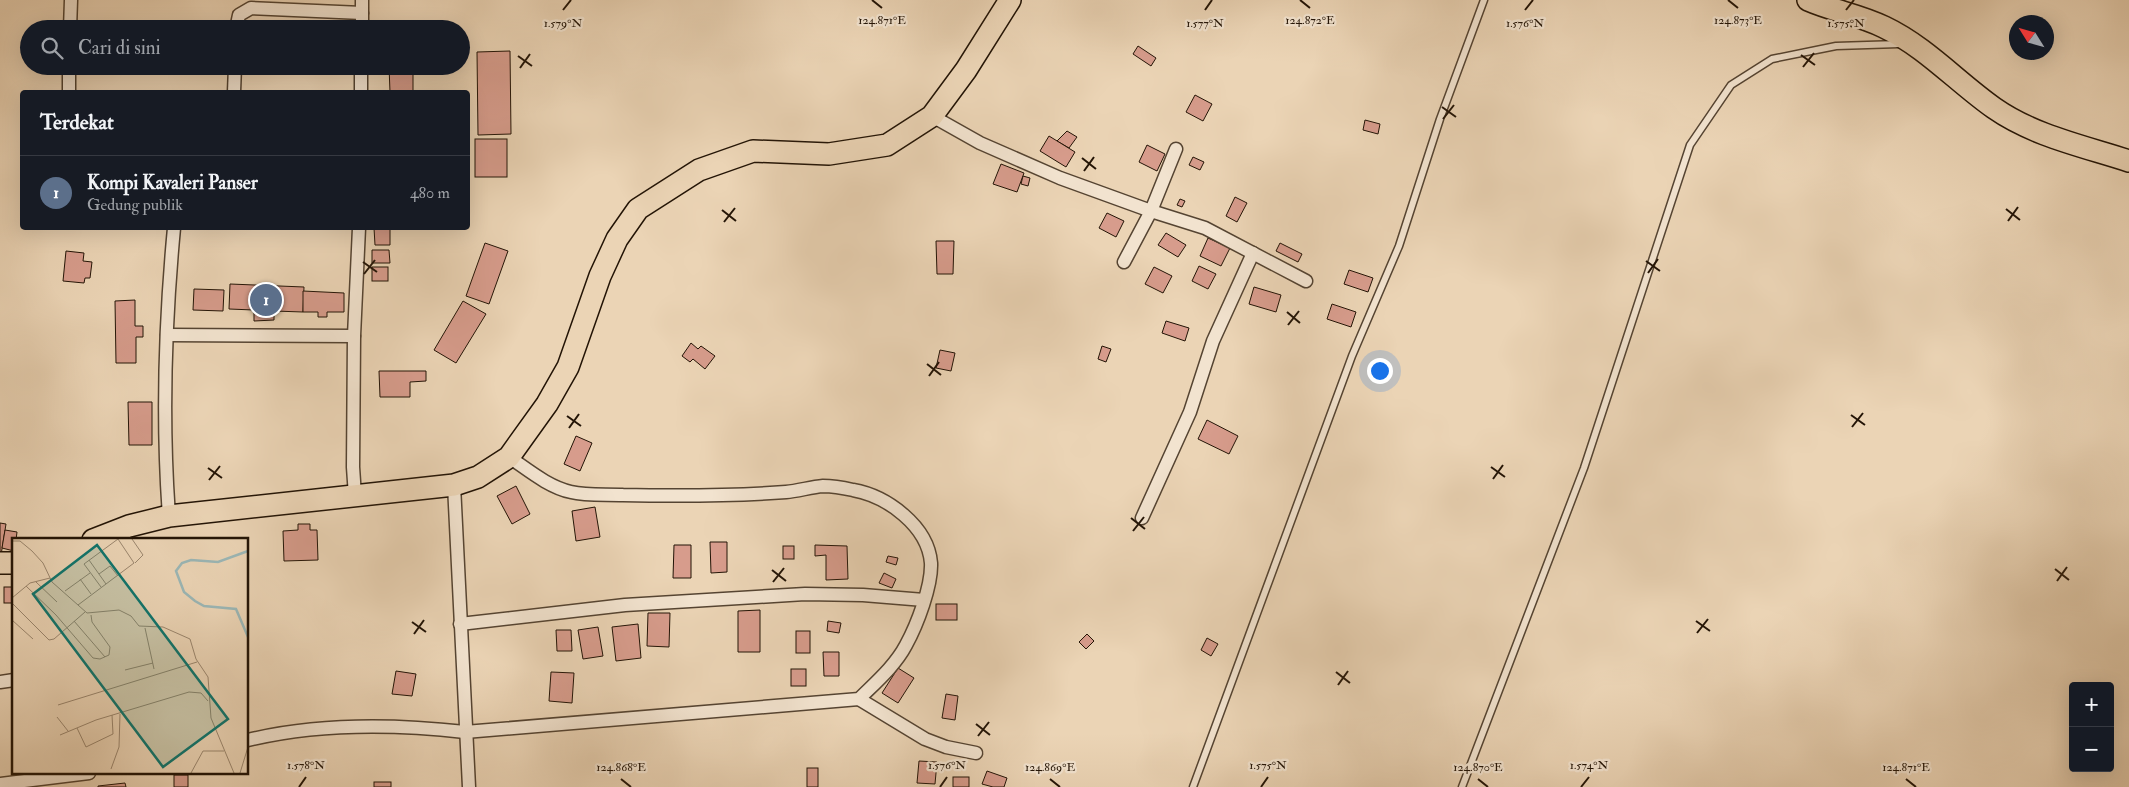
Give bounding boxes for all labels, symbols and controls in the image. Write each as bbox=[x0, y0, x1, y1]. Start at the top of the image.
text: 124.871°E bbox=[858, 13, 906, 28]
text: 124.872°E bbox=[1285, 13, 1335, 28]
text: 124.873°E bbox=[1714, 13, 1762, 28]
north arrow bbox=[2009, 15, 2054, 60]
text: 1.579°N bbox=[544, 16, 582, 31]
text: 1.577°N bbox=[1186, 16, 1224, 31]
text: 1.576°N bbox=[1506, 16, 1544, 31]
text: 1.575°N bbox=[1827, 16, 1865, 31]
search box bbox=[20, 20, 470, 75]
icon: search bbox=[38, 34, 66, 62]
text: Cari di sini bbox=[78, 36, 161, 60]
text: Terdekat bbox=[40, 109, 114, 136]
text: Kompi Kavaleri Panser bbox=[87, 171, 258, 195]
text: 1 bbox=[53, 183, 59, 203]
text: 480 m bbox=[410, 183, 450, 203]
text: Gedung publik bbox=[87, 195, 183, 215]
pin: 1 bbox=[250, 281, 282, 319]
your location bbox=[1367, 358, 1393, 384]
inset map bbox=[12, 538, 249, 774]
map controls bbox=[2069, 682, 2114, 772]
button: + bbox=[2069, 682, 2114, 727]
button: − bbox=[2069, 727, 2114, 772]
text: 1.578°N bbox=[287, 758, 325, 773]
text: 1.576°N bbox=[928, 758, 966, 773]
text: 1.575°N bbox=[1249, 758, 1287, 773]
text: 1.574°N bbox=[1570, 758, 1608, 773]
text: 124.868°E bbox=[596, 760, 646, 775]
text: 124.869°E bbox=[1025, 760, 1075, 775]
text: 124.870°E bbox=[1453, 760, 1503, 775]
text: 124.871°E bbox=[1882, 760, 1930, 775]

